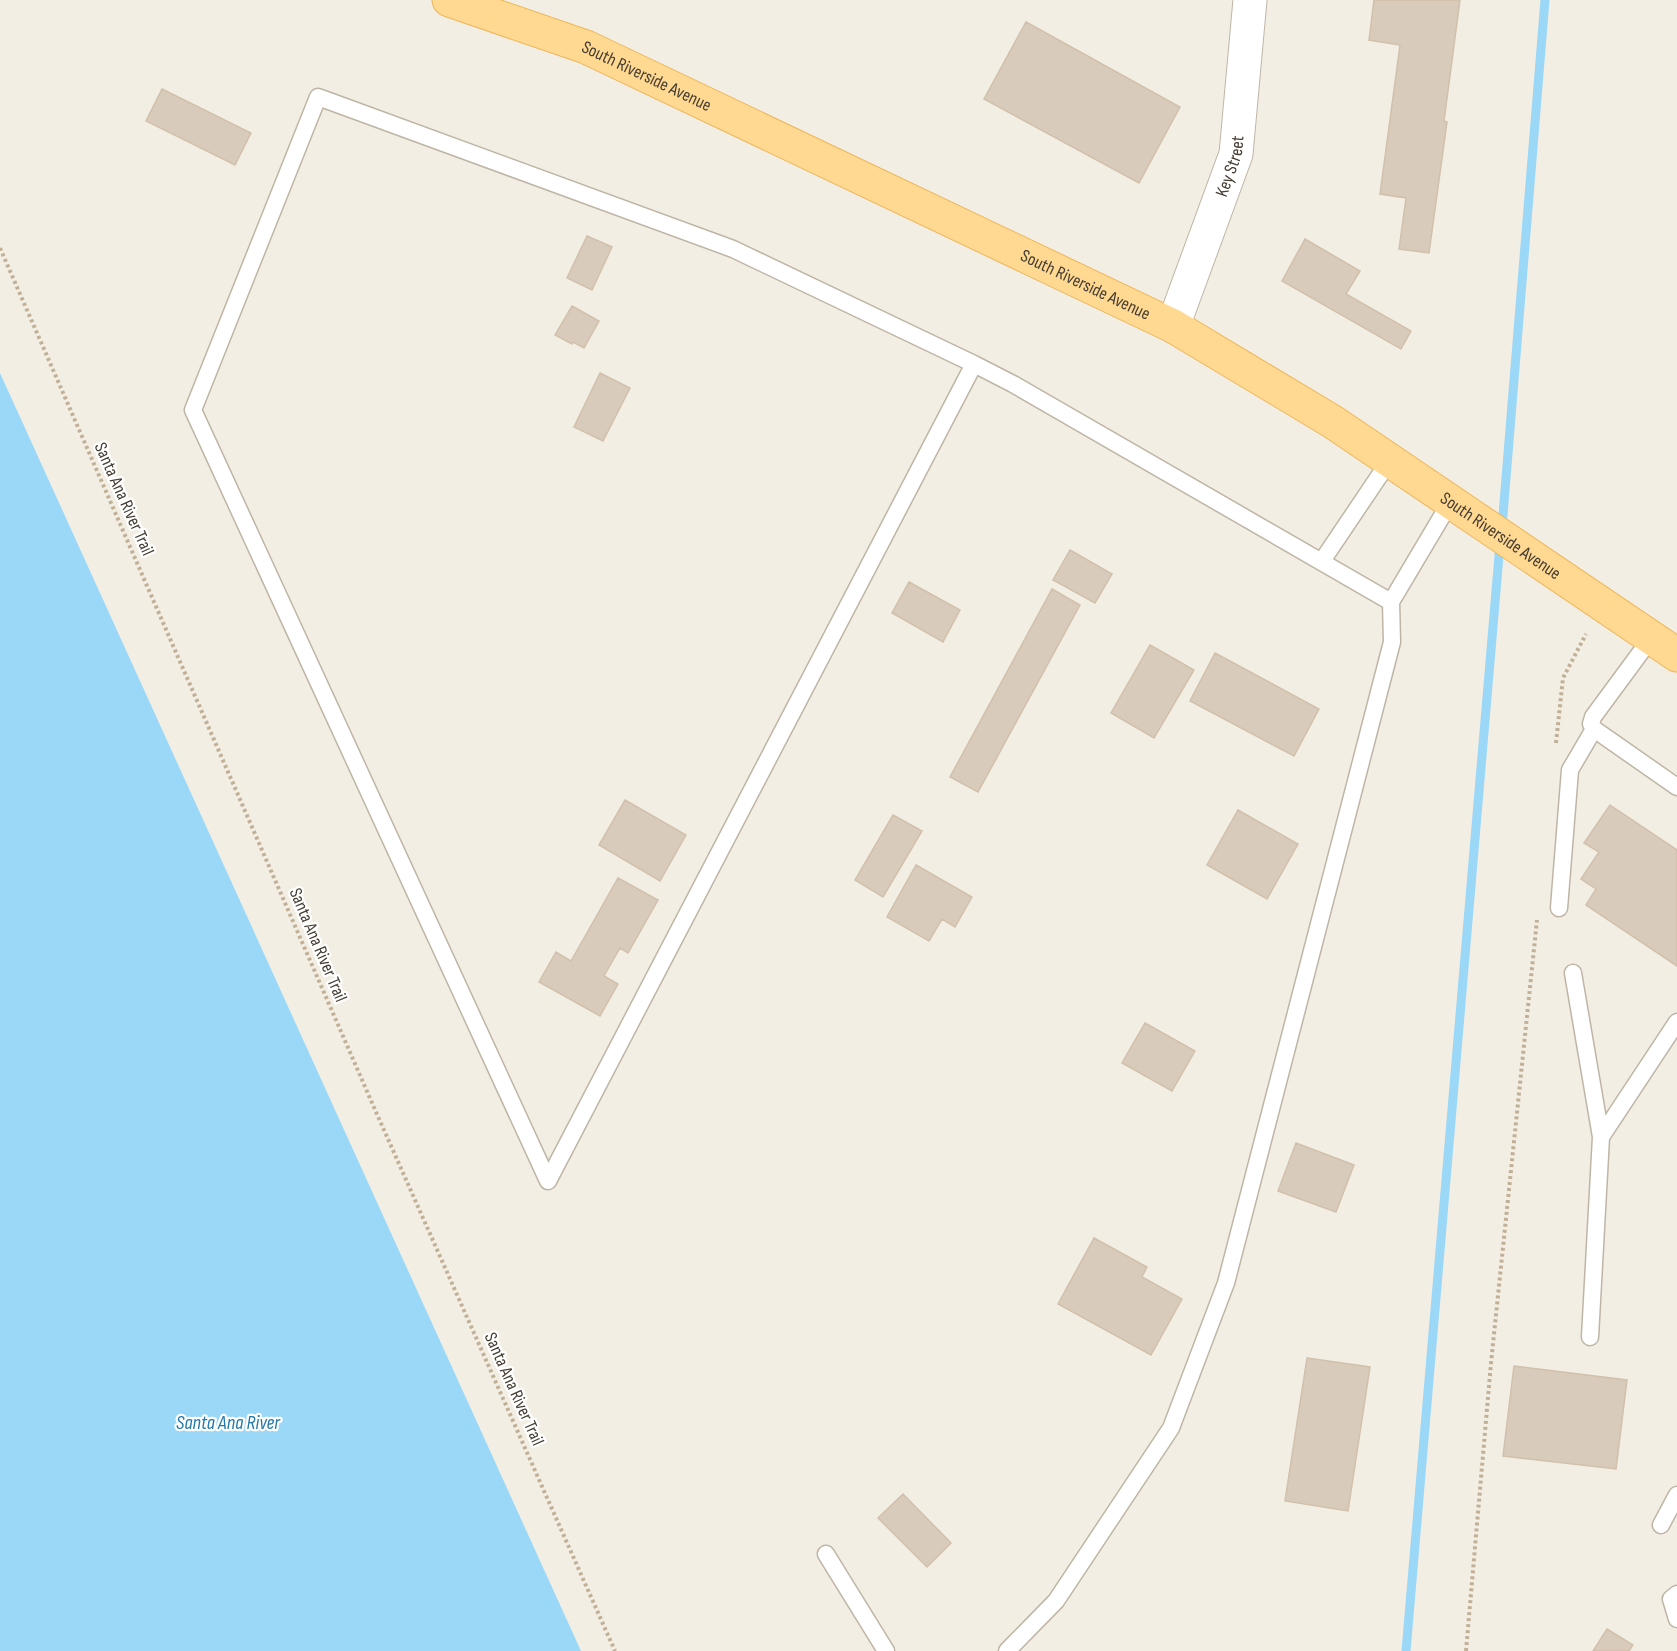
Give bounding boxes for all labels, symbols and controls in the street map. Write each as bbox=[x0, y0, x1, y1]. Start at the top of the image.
street label: South Riverside Avenue bbox=[578, 36, 715, 116]
street label: Key Street bbox=[1211, 134, 1248, 199]
street label: South Riverside Avenue bbox=[1017, 245, 1154, 324]
street label: Santa Ana River Trail bbox=[90, 439, 158, 559]
street label: South Riverside Avenue bbox=[1436, 487, 1565, 584]
street label: Santa Ana River Trail bbox=[285, 885, 351, 1005]
street label: Santa Ana River Trail bbox=[480, 1329, 548, 1449]
water label: Santa Ana River bbox=[176, 1411, 281, 1435]

